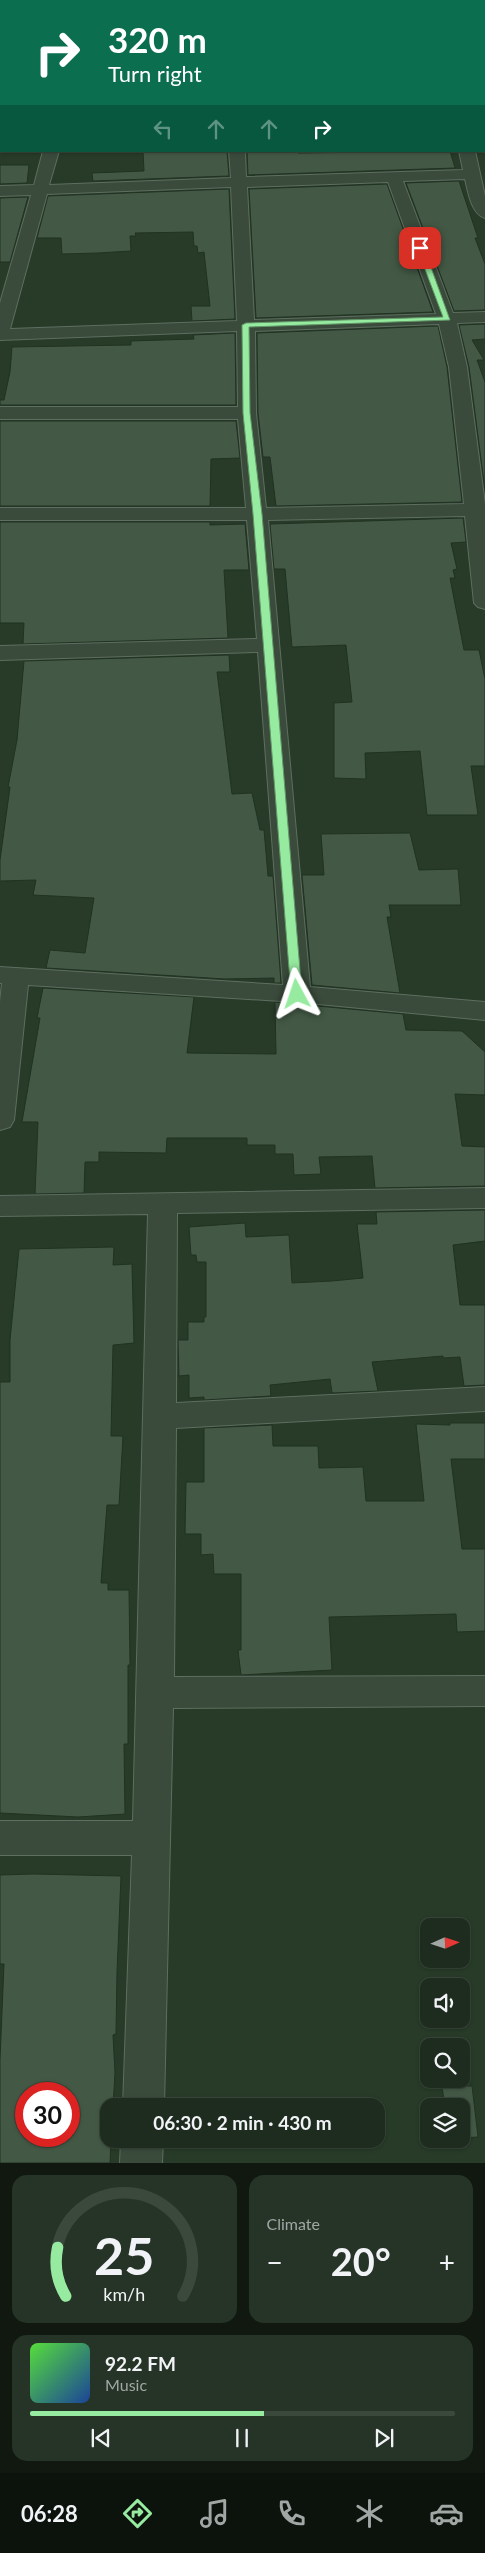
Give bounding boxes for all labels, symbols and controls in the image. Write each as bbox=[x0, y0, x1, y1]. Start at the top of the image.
text: 320 m bbox=[108, 18, 207, 60]
icon: right bbox=[25, 20, 90, 85]
text: Turn right bbox=[108, 60, 202, 87]
icon: left bbox=[149, 115, 177, 143]
icon: ahead bbox=[202, 115, 230, 143]
icon: ahead bbox=[255, 115, 283, 143]
icon: right bbox=[308, 115, 336, 143]
pin bbox=[399, 227, 441, 269]
icon: arrive bbox=[406, 234, 434, 262]
position arrow bbox=[270, 967, 322, 1019]
north arrow bbox=[420, 1918, 470, 1968]
map controls bbox=[420, 1918, 470, 2148]
button: sound bbox=[420, 1978, 470, 2028]
button: search bbox=[420, 2038, 470, 2088]
speed limit sign: 30 bbox=[15, 2082, 80, 2147]
button: layers bbox=[420, 2098, 470, 2148]
text: 06:30 · 2 min · 430 m bbox=[153, 2111, 332, 2134]
text: Climate bbox=[267, 2214, 320, 2233]
text: 25 bbox=[94, 2224, 154, 2286]
text: 20° bbox=[331, 2238, 391, 2284]
text: − bbox=[267, 2245, 283, 2279]
text: + bbox=[439, 2245, 455, 2279]
text: km/h bbox=[103, 2283, 145, 2305]
text: 92.2 FM bbox=[105, 2352, 176, 2375]
text: Music bbox=[105, 2375, 147, 2394]
icon: previous bbox=[87, 2424, 115, 2452]
icon: pause bbox=[228, 2424, 256, 2452]
icon: next bbox=[370, 2424, 398, 2452]
icon: directions bbox=[120, 2496, 155, 2531]
icon: music bbox=[197, 2496, 232, 2531]
icon: phone bbox=[274, 2496, 309, 2531]
icon: climate bbox=[352, 2496, 387, 2531]
icon: car bbox=[429, 2496, 464, 2531]
text: 06:28 bbox=[21, 2500, 78, 2527]

